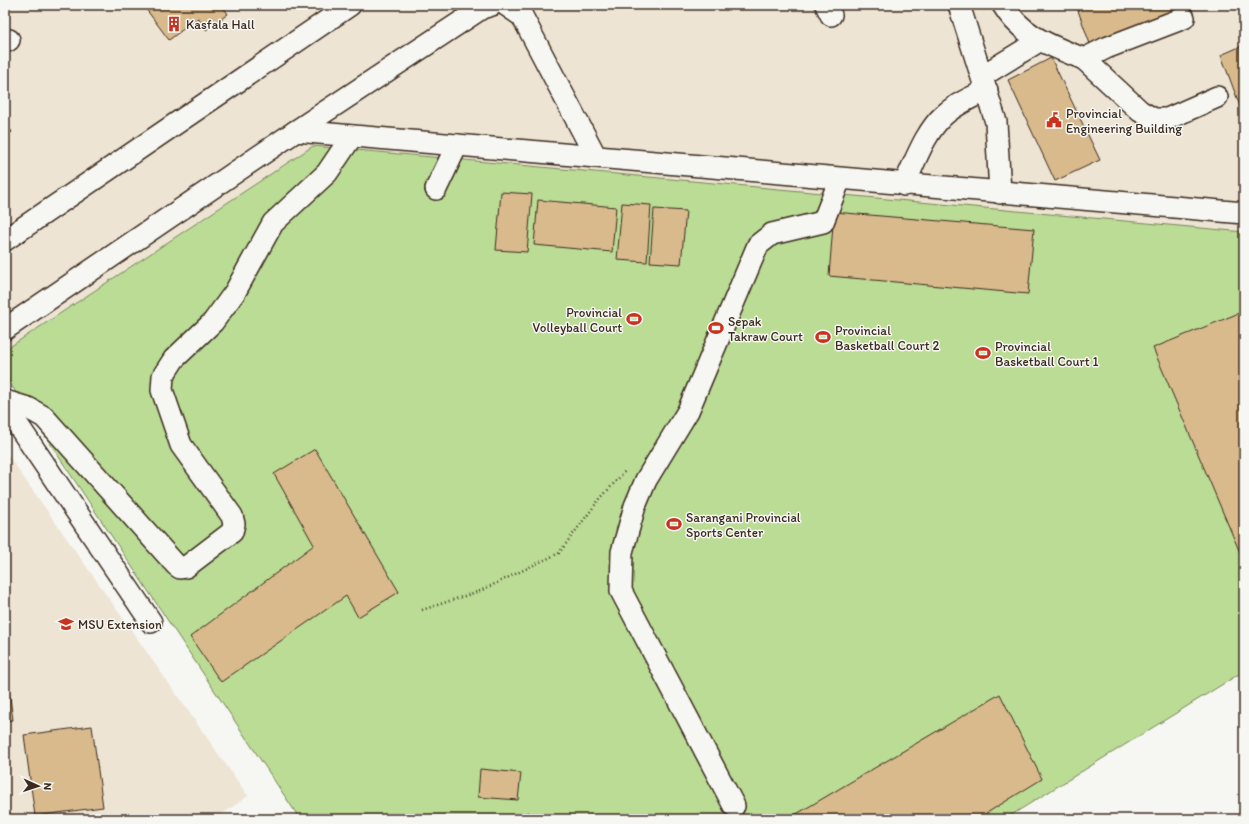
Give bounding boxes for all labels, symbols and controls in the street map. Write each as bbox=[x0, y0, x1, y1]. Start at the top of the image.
building icon: Kasfala Hall bbox=[165, 15, 183, 33]
place label: Kasfala Hall bbox=[186, 17, 255, 32]
place label: Provincial Engineering Building bbox=[1066, 106, 1182, 136]
public building icon: Provincial Engineering Building bbox=[1045, 111, 1063, 129]
place label: Provincial Volleyball Court bbox=[533, 305, 622, 335]
sports icon: Provincial Volleyball Court bbox=[625, 310, 643, 328]
place label: Sepak Takraw Court bbox=[728, 314, 803, 344]
sports icon: Sepak Takraw Court bbox=[707, 319, 725, 337]
place label: Provincial Basketball Court 2 bbox=[835, 323, 940, 353]
sports icon: Provincial Basketball Court 2 bbox=[814, 328, 832, 346]
place label: Provincial Basketball Court 1 bbox=[995, 339, 1099, 369]
sports icon: Provincial Basketball Court 1 bbox=[974, 344, 992, 362]
place label: Sarangani Provincial Sports Center bbox=[686, 510, 801, 540]
sports icon: Sarangani Provincial Sports Center bbox=[665, 515, 683, 533]
school or university icon: MSU Extension bbox=[57, 615, 75, 633]
place label: MSU Extension bbox=[78, 617, 162, 632]
north arrow bbox=[18, 766, 58, 806]
text: N bbox=[41, 782, 54, 791]

